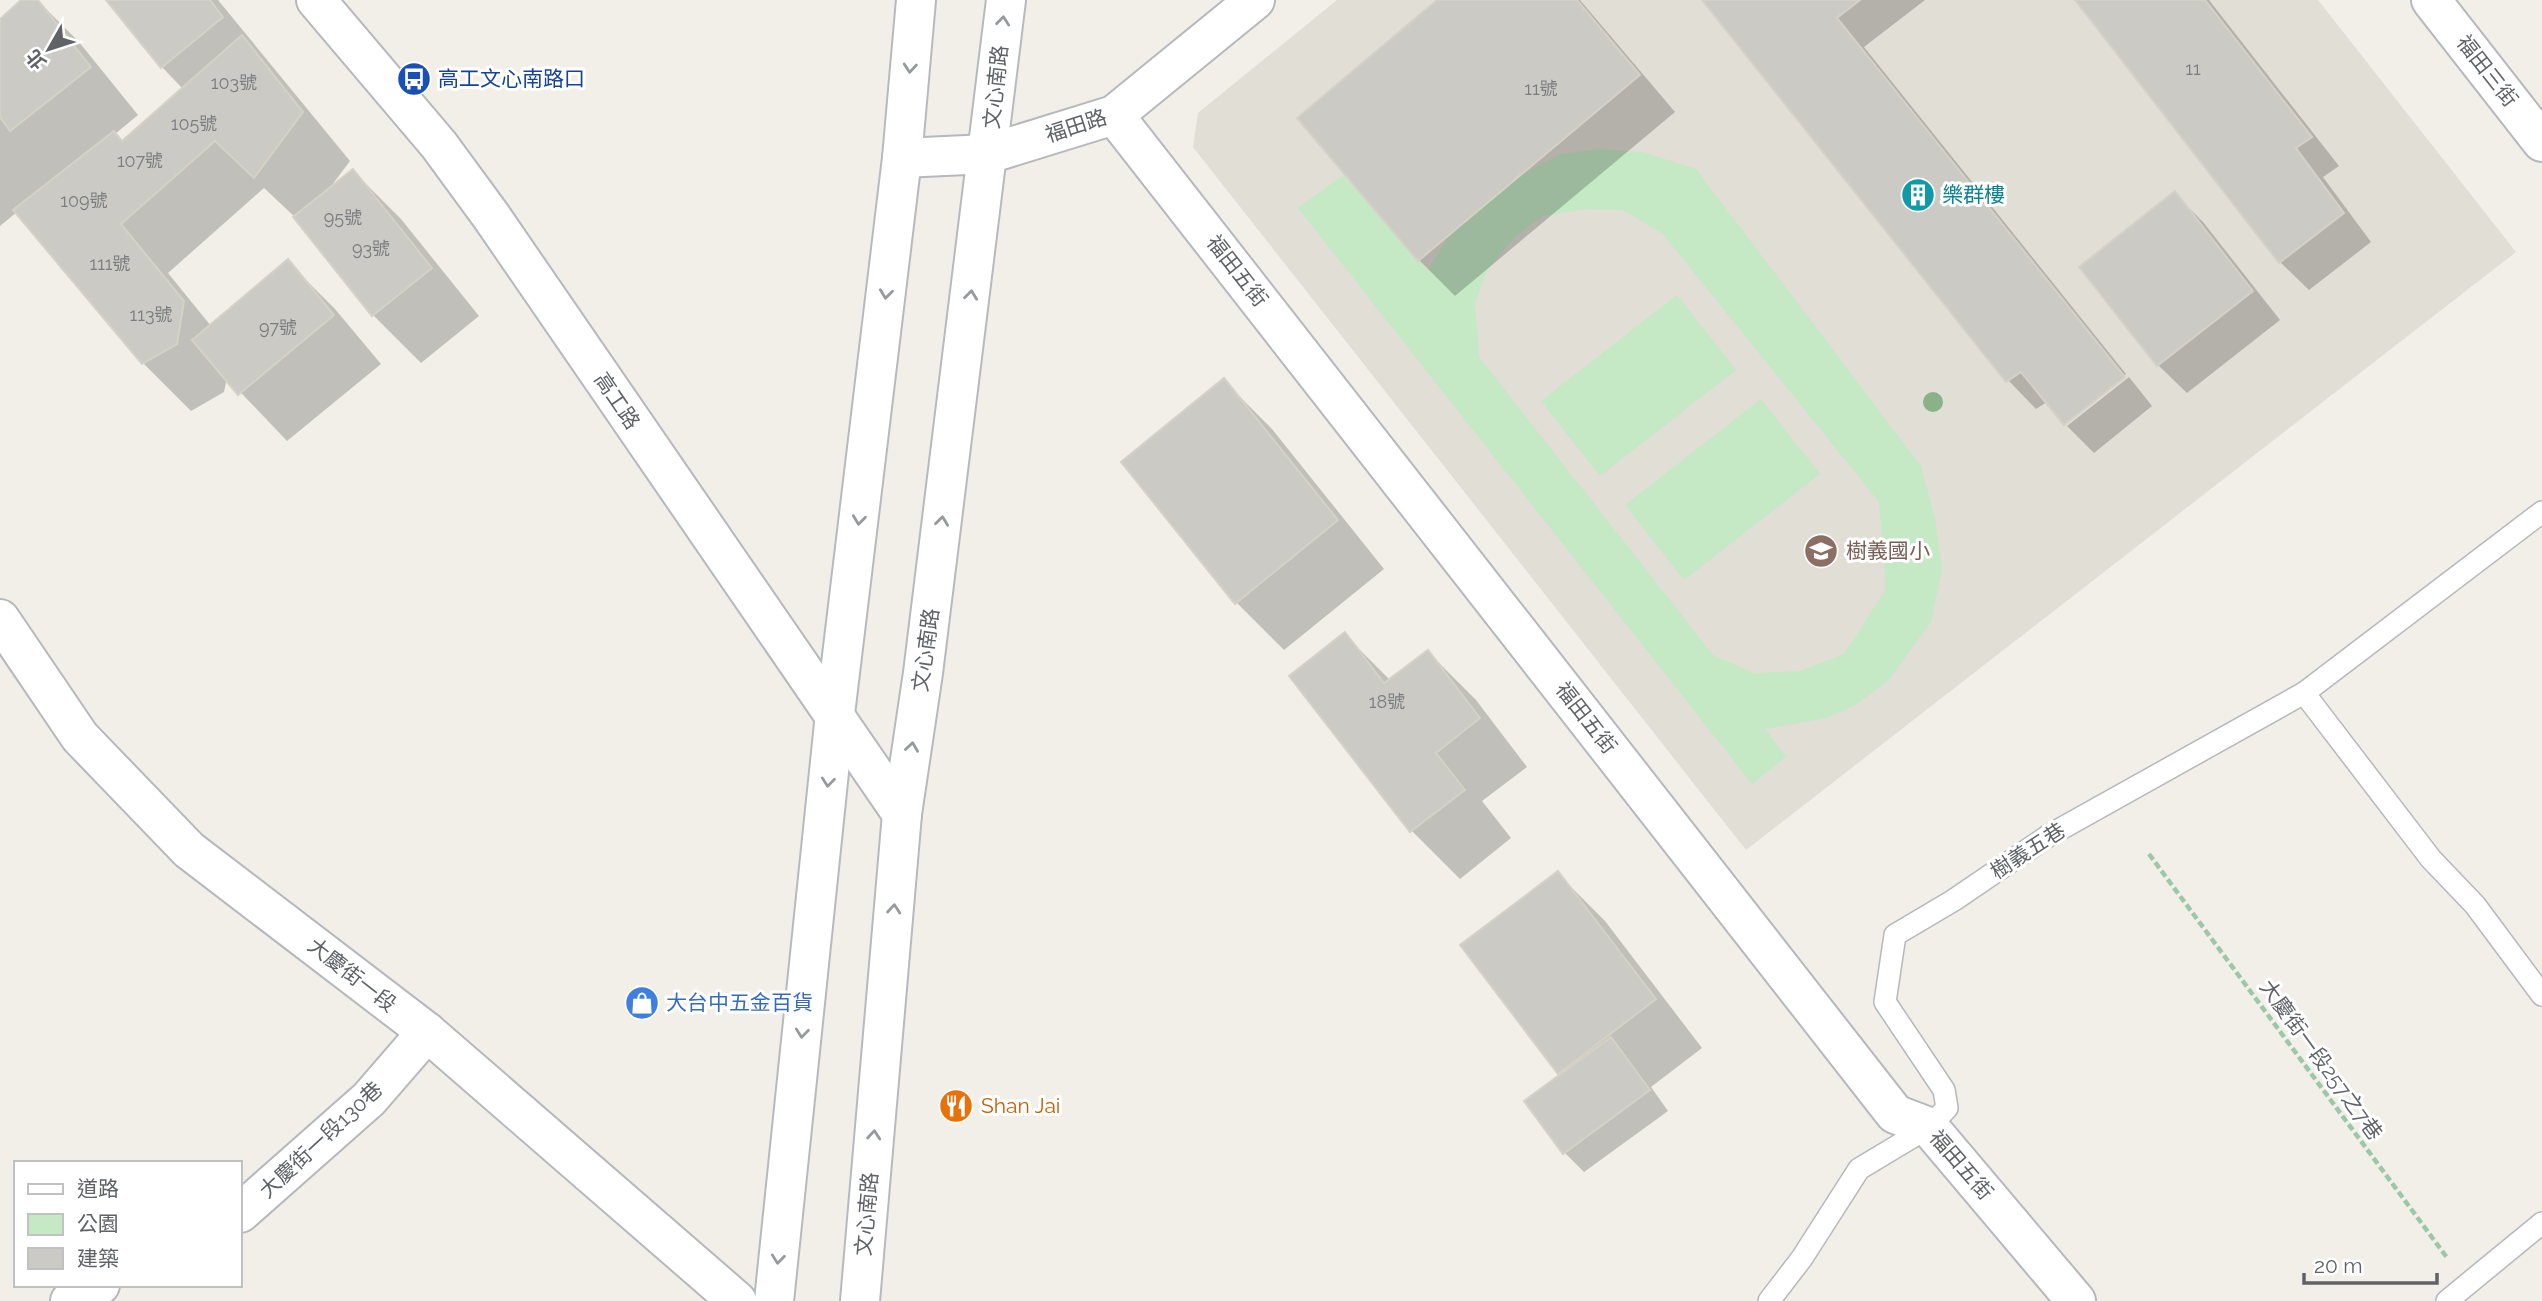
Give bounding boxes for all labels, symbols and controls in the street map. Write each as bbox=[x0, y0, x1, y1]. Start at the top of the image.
north arrow bbox=[14, 14, 84, 84]
one-way arrow bbox=[996, 15, 1011, 27]
street label: 福田三街 bbox=[2452, 30, 2523, 111]
street label: 文心南路 bbox=[979, 44, 1012, 130]
text: 北 bbox=[21, 45, 50, 74]
house number: 11 bbox=[2185, 58, 2201, 79]
bus stop icon: 高工文心南路口 bbox=[395, 60, 433, 98]
one-way arrow bbox=[903, 63, 918, 74]
place label: 高工文心南路口 bbox=[438, 66, 585, 91]
house number: 103號 bbox=[211, 72, 257, 93]
house number: 11號 bbox=[1524, 78, 1558, 99]
street label: 福田路 bbox=[1042, 104, 1110, 147]
house number: 105號 bbox=[171, 113, 217, 134]
house number: 107號 bbox=[117, 150, 163, 171]
building icon: 樂群樓 bbox=[1899, 176, 1937, 214]
place label: 樂群樓 bbox=[1942, 182, 2005, 207]
house number: 109號 bbox=[60, 190, 108, 211]
house number: 95號 bbox=[324, 207, 362, 228]
street label: 福田五街 bbox=[1202, 230, 1273, 311]
house number: 93號 bbox=[352, 238, 390, 259]
house number: 111號 bbox=[89, 253, 131, 274]
one-way arrow bbox=[878, 288, 893, 300]
one-way arrow bbox=[963, 289, 978, 301]
house number: 113號 bbox=[129, 304, 173, 325]
house number: 97號 bbox=[259, 317, 297, 338]
street label: 高工路 bbox=[589, 368, 645, 434]
one-way arrow bbox=[852, 515, 867, 526]
one-way arrow bbox=[935, 515, 950, 527]
school or university icon: 樹義國小 bbox=[1802, 532, 1840, 570]
place label: 樹義國小 bbox=[1846, 538, 1930, 563]
street label: 文心南路 bbox=[907, 607, 944, 693]
street label: 福田五街 bbox=[1551, 677, 1622, 758]
house number: 18號 bbox=[1369, 691, 1405, 712]
one-way arrow bbox=[904, 741, 919, 752]
one-way arrow bbox=[821, 777, 836, 788]
street label: 樹義五巷 bbox=[1986, 817, 2070, 884]
one-way arrow bbox=[886, 903, 901, 914]
street label: 大慶街一段 bbox=[303, 932, 401, 1017]
street label: 大慶街一段257之7巷 bbox=[2255, 975, 2388, 1145]
shop icon: 大台中五金百貨 bbox=[623, 984, 661, 1022]
place label: 大台中五金百貨 bbox=[666, 990, 813, 1015]
one-way arrow bbox=[795, 1027, 810, 1038]
street label: 大慶街一段130巷 bbox=[254, 1076, 387, 1203]
restaurant icon: Shan Jai bbox=[937, 1087, 975, 1125]
place label: Shan Jai bbox=[981, 1093, 1060, 1118]
street label: 福田五街 bbox=[1924, 1125, 1998, 1205]
one-way arrow bbox=[866, 1130, 881, 1141]
legend bbox=[14, 1161, 242, 1287]
street label: 文心南路 bbox=[850, 1171, 883, 1257]
text: 道路 bbox=[77, 1176, 119, 1201]
text: 公園 bbox=[77, 1211, 119, 1236]
scale bar bbox=[2304, 1242, 2437, 1286]
text: 建築 bbox=[77, 1246, 119, 1271]
one-way arrow bbox=[771, 1253, 786, 1265]
text: 20 m bbox=[2314, 1253, 2362, 1278]

